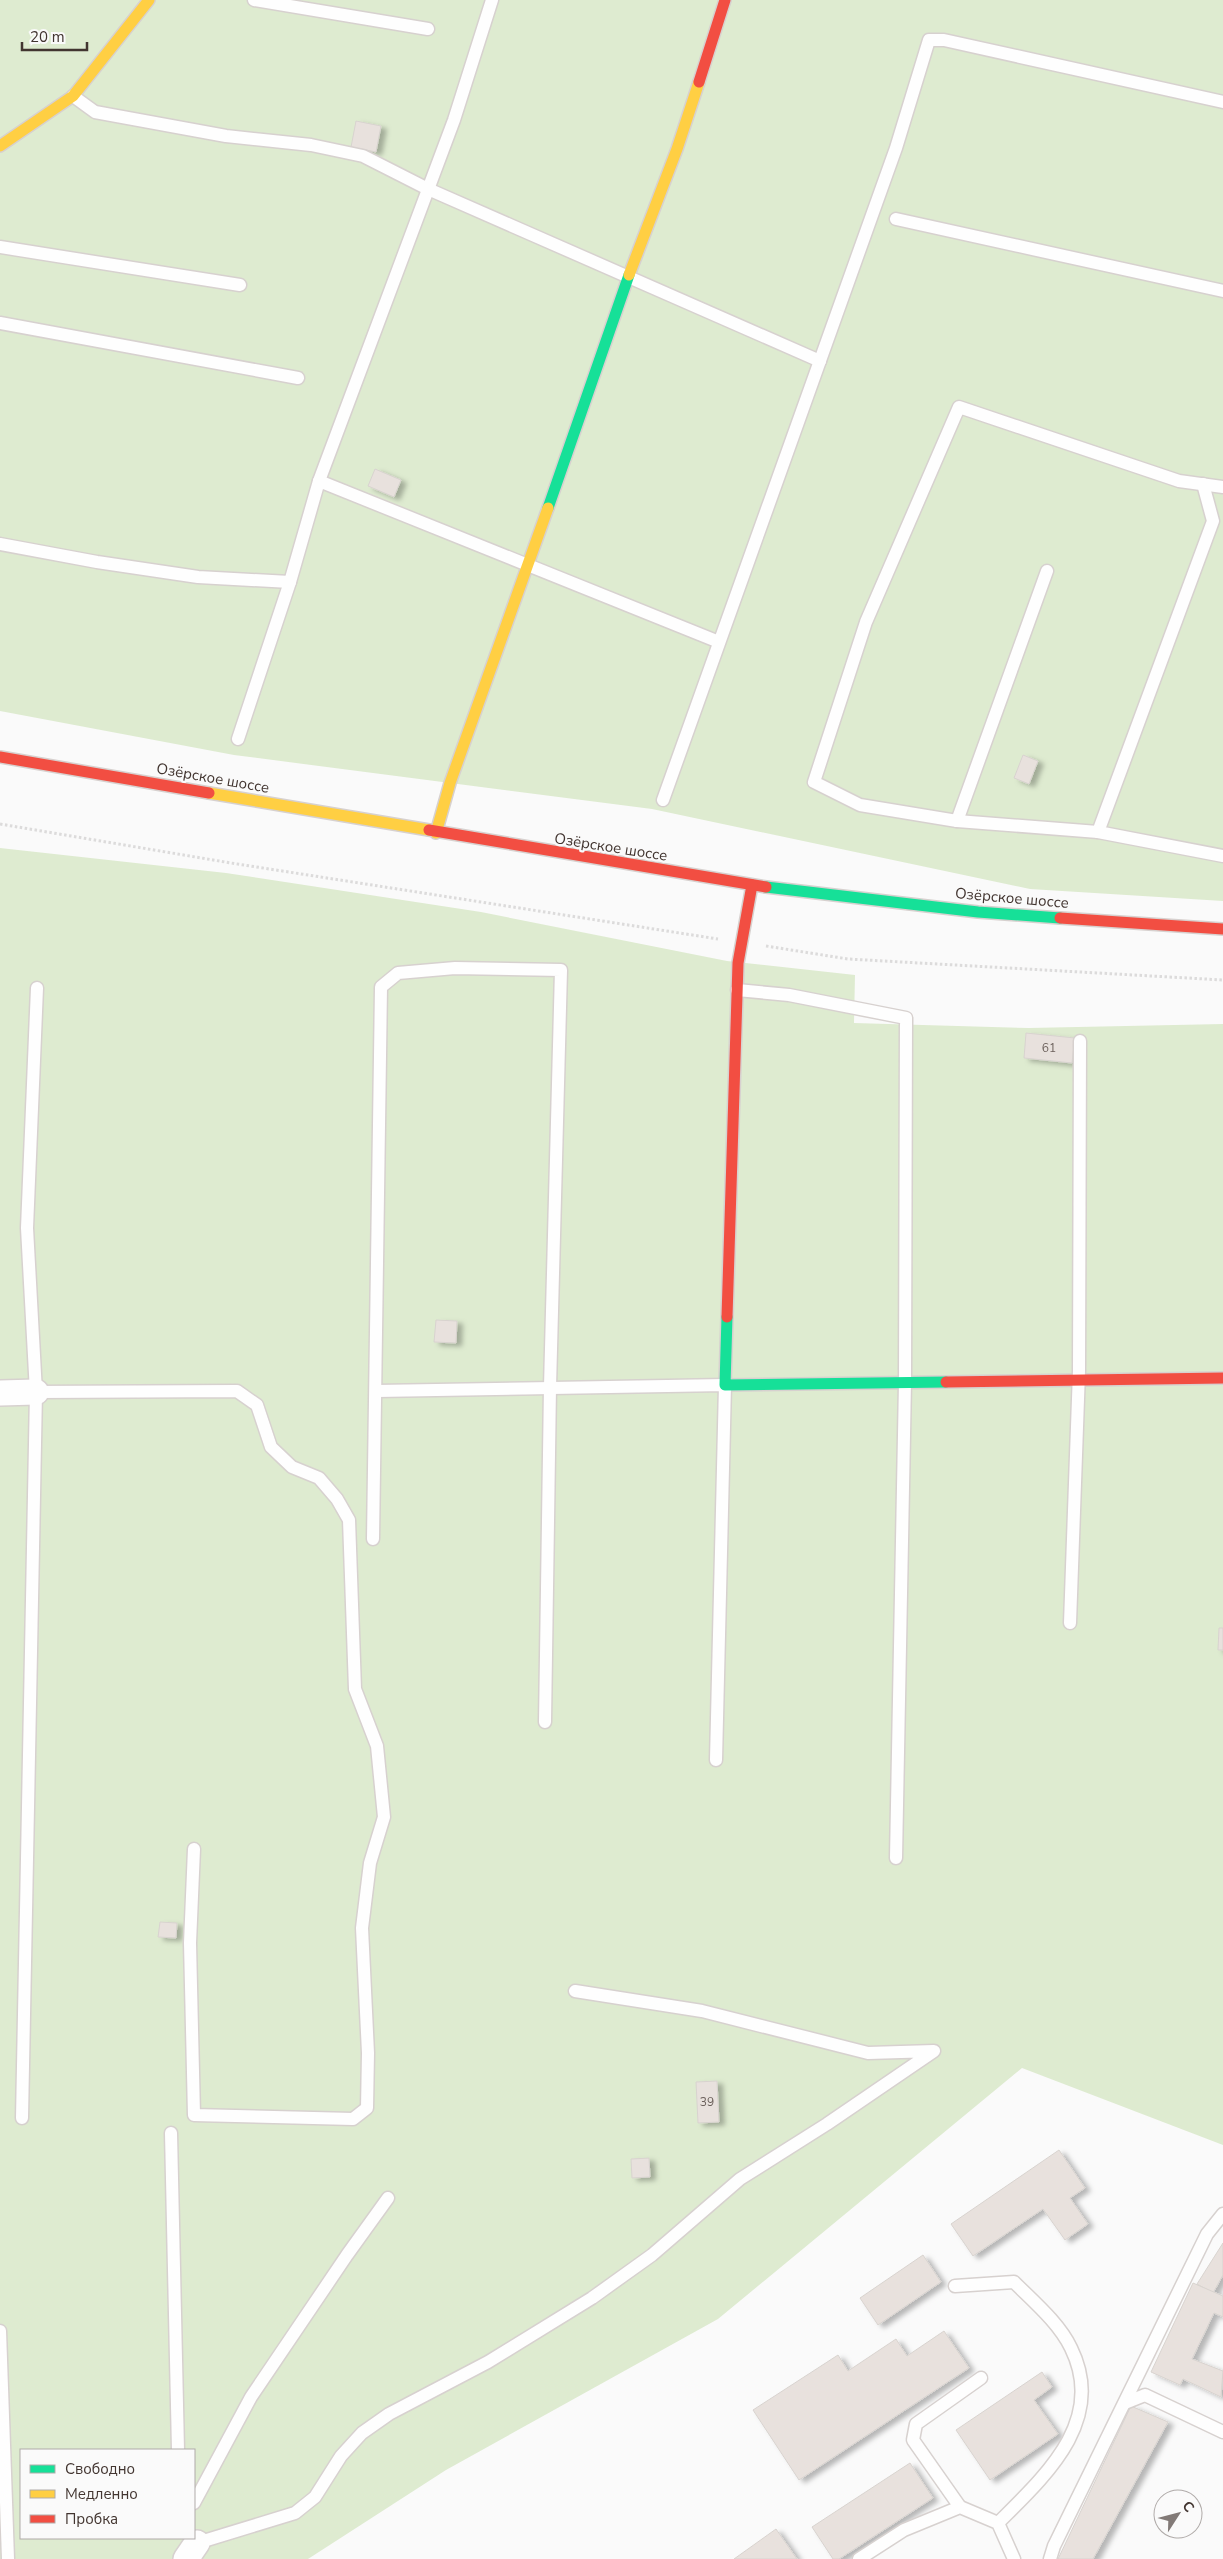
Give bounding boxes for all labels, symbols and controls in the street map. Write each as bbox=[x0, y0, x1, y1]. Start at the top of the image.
scale bar bbox=[22, 20, 88, 52]
text: 20 m bbox=[30, 27, 65, 47]
street label: Озёрское шоссе bbox=[155, 758, 271, 798]
street label: Озёрское шоссе bbox=[553, 828, 669, 866]
street label: Озёрское шоссе bbox=[954, 883, 1070, 913]
house number: 61 bbox=[1042, 1040, 1056, 1056]
house number: 39 bbox=[700, 2094, 714, 2110]
legend bbox=[20, 2449, 195, 2539]
text: Свободно bbox=[65, 2459, 135, 2479]
text: Медленно bbox=[65, 2484, 138, 2504]
north arrow bbox=[1153, 2489, 1203, 2539]
text: С bbox=[1178, 2497, 1199, 2516]
text: Пробка bbox=[65, 2509, 118, 2529]

